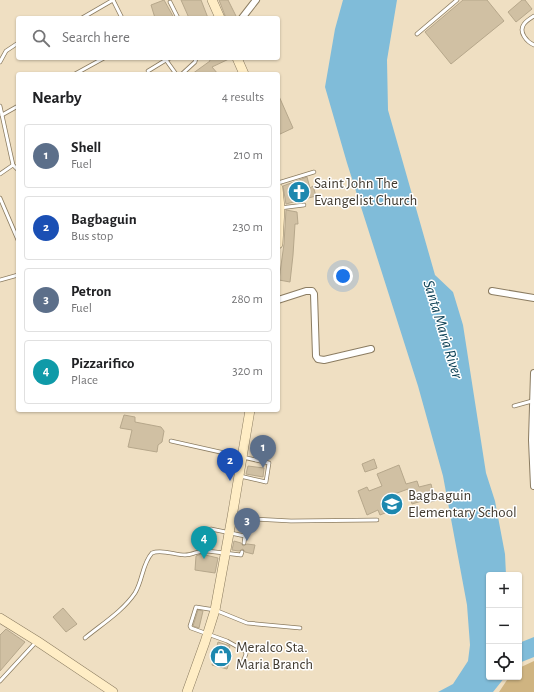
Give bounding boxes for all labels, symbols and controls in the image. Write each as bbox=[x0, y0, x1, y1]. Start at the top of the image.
search box bbox=[16, 16, 280, 60]
icon: search bbox=[30, 27, 52, 49]
text: Search here bbox=[62, 30, 130, 45]
text: Nearby bbox=[32, 89, 82, 106]
text: 4 results bbox=[222, 91, 264, 104]
text: Shell bbox=[71, 140, 101, 155]
text: 1 bbox=[44, 149, 48, 162]
text: 210 m bbox=[233, 149, 263, 162]
text: Fuel bbox=[71, 158, 92, 171]
place label: Saint John The Evangelist Church bbox=[314, 176, 417, 208]
church icon: Saint John The Evangelist Church bbox=[286, 179, 312, 205]
text: Bagbaguin bbox=[71, 212, 137, 227]
text: 2 bbox=[43, 221, 49, 234]
text: 230 m bbox=[232, 221, 263, 234]
text: Bus stop bbox=[71, 230, 113, 243]
your location bbox=[333, 266, 353, 286]
water label: Santa Maria River bbox=[420, 278, 466, 381]
text: Petron bbox=[71, 284, 111, 299]
text: 3 bbox=[43, 293, 49, 306]
text: 280 m bbox=[232, 293, 263, 306]
text: Fuel bbox=[71, 302, 92, 315]
text: Pizzarifico bbox=[71, 356, 134, 371]
text: 4 bbox=[43, 365, 49, 378]
text: 320 m bbox=[232, 365, 263, 378]
text: Place bbox=[71, 374, 98, 387]
pin: 1 bbox=[250, 435, 276, 468]
pin: 2 bbox=[217, 448, 243, 481]
place label: Bagbaguin Elementary School bbox=[408, 488, 517, 520]
school or university icon: Bagbaguin Elementary School bbox=[379, 491, 405, 517]
pin: 3 bbox=[234, 508, 260, 541]
pin: 4 bbox=[191, 526, 217, 559]
map controls bbox=[486, 572, 522, 680]
button: + bbox=[486, 572, 522, 608]
button: − bbox=[486, 608, 522, 644]
place label: Meralco Sta. Maria Branch bbox=[236, 640, 313, 672]
shop icon: Meralco Sta. Maria Branch bbox=[208, 643, 234, 669]
button: locate bbox=[486, 644, 522, 680]

